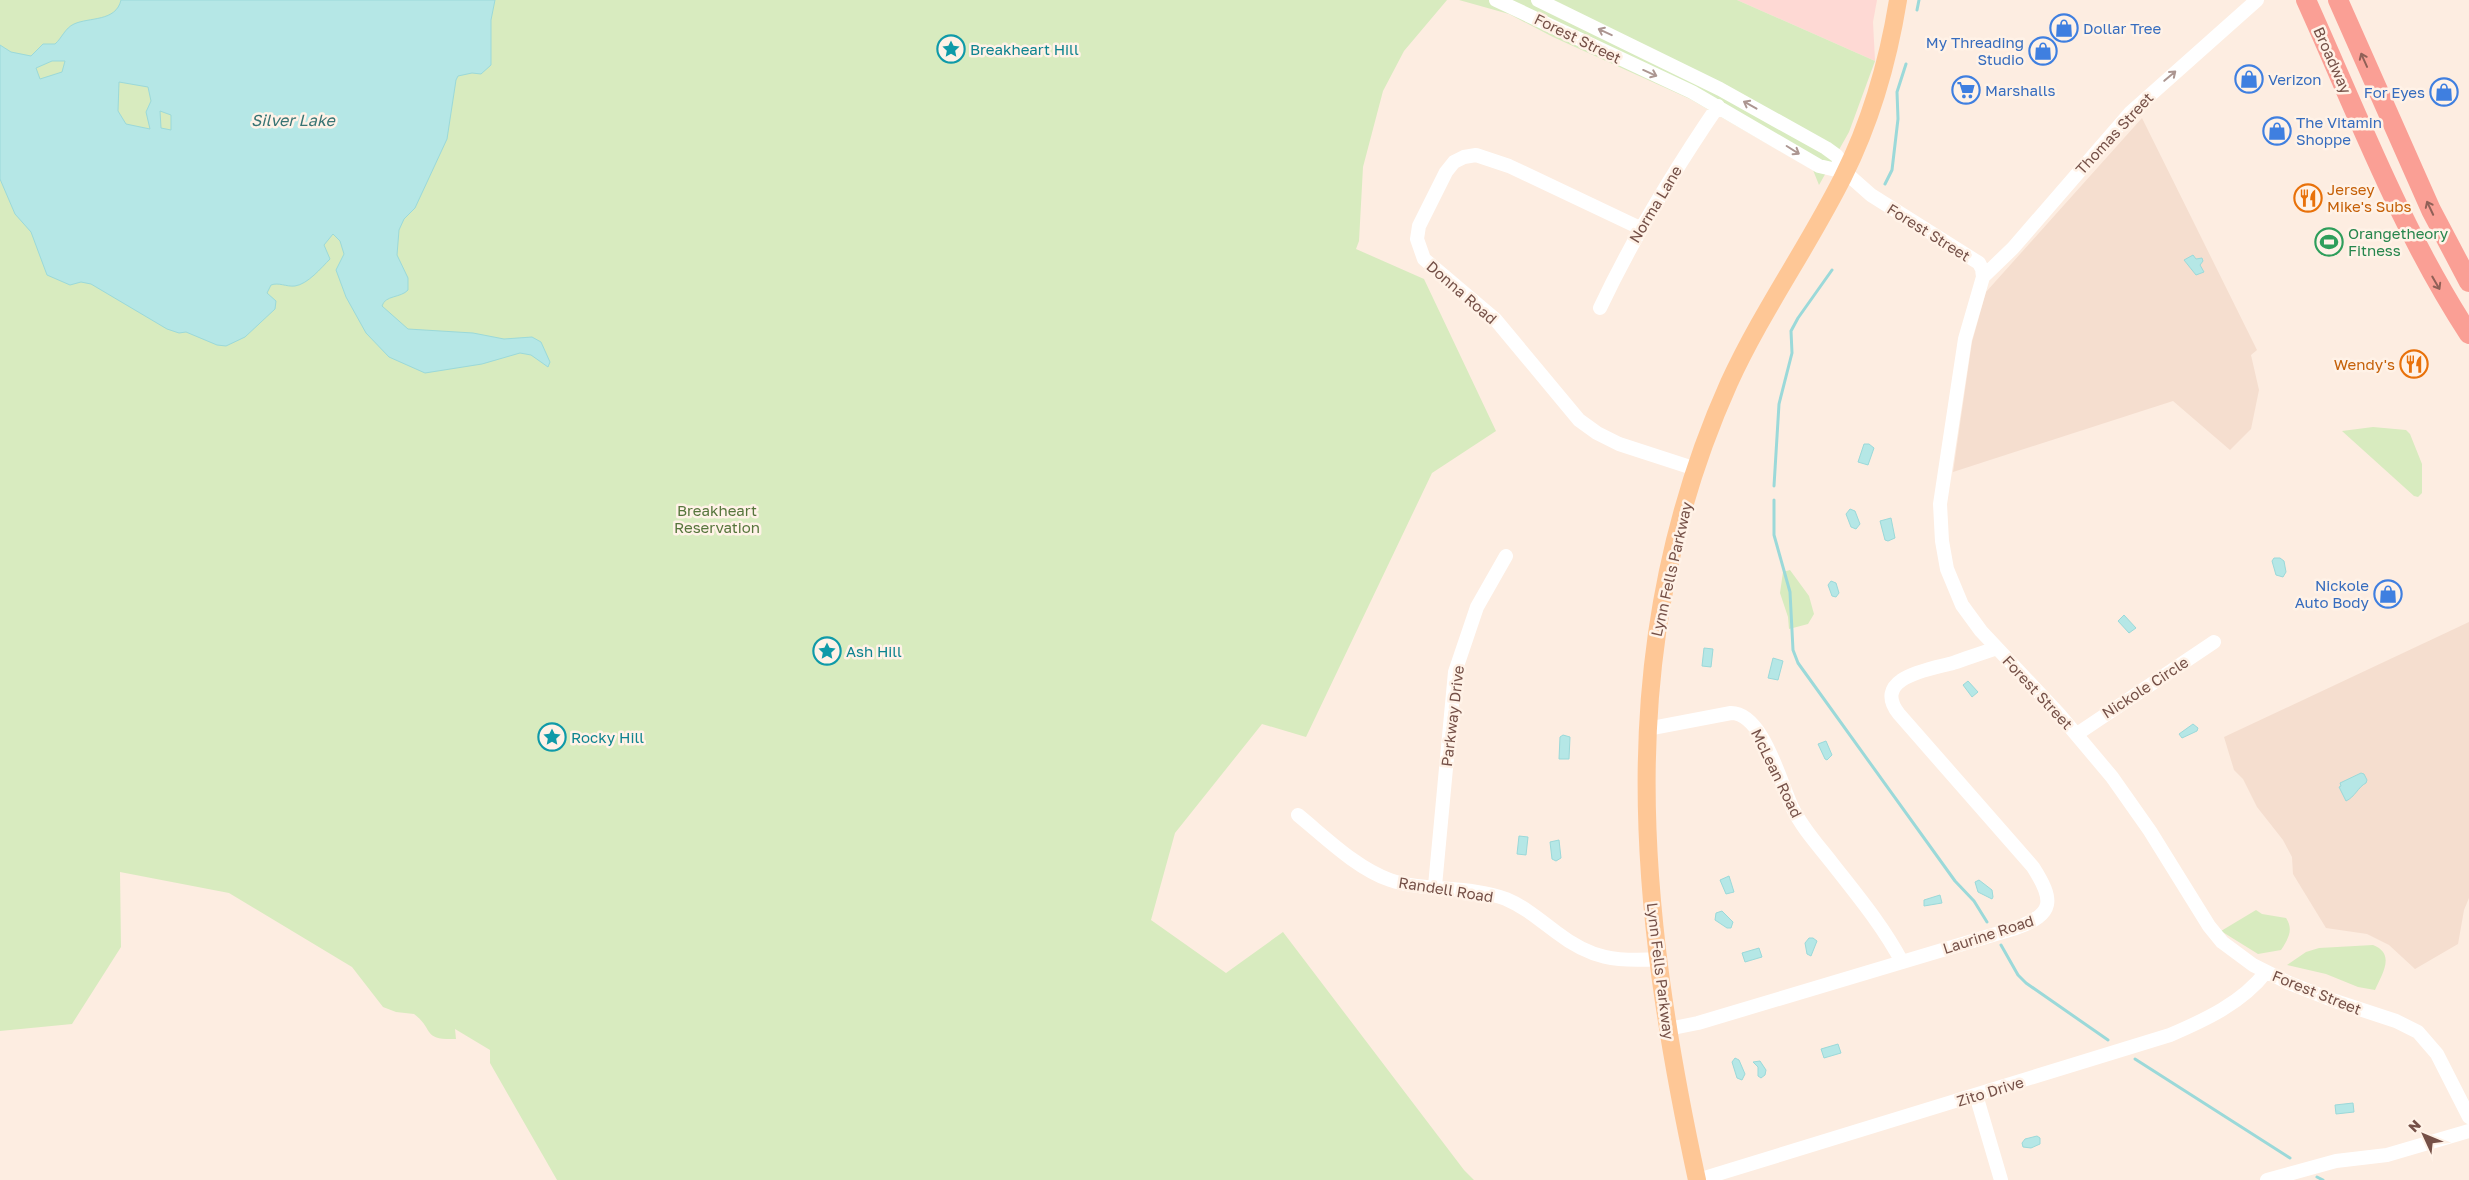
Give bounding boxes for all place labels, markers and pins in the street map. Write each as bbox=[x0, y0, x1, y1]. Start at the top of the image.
shop icon: Dollar Tree bbox=[2049, 13, 2079, 43]
place label: Dollar Tree bbox=[2083, 19, 2162, 37]
place label: My Threading Studio bbox=[1926, 33, 2024, 68]
place icon: Breakheart Hill bbox=[936, 34, 966, 64]
shop icon: My Threading Studio bbox=[2028, 36, 2058, 66]
place label: Breakheart Hill bbox=[970, 40, 1079, 58]
shop icon: Verizon bbox=[2234, 64, 2264, 94]
place label: Verizon bbox=[2268, 70, 2322, 88]
supermarket icon: Marshalls bbox=[1951, 75, 1981, 105]
shop icon: For Eyes bbox=[2429, 77, 2459, 107]
place label: Marshalls bbox=[1985, 81, 2055, 99]
place label: For Eyes bbox=[2364, 83, 2425, 101]
place label: The Vitamin Shoppe bbox=[2296, 113, 2382, 148]
shop icon: The Vitamin Shoppe bbox=[2262, 116, 2292, 146]
place label: Jersey Mike's Subs bbox=[2327, 180, 2412, 215]
restaurant icon: Jersey Mike's Subs bbox=[2293, 183, 2323, 213]
place label: Orangetheory Fitness bbox=[2348, 224, 2449, 259]
sports icon: Orangetheory Fitness bbox=[2314, 227, 2344, 257]
restaurant icon: Wendy's bbox=[2399, 349, 2429, 379]
place label: Wendy's bbox=[2334, 355, 2395, 373]
place label: Nickole Auto Body bbox=[2295, 576, 2370, 611]
shop icon: Nickole Auto Body bbox=[2373, 579, 2403, 609]
place icon: Ash Hill bbox=[812, 636, 842, 666]
place label: Ash Hill bbox=[846, 642, 902, 660]
place icon: Rocky Hill bbox=[537, 722, 567, 752]
place label: Rocky Hill bbox=[571, 728, 644, 746]

